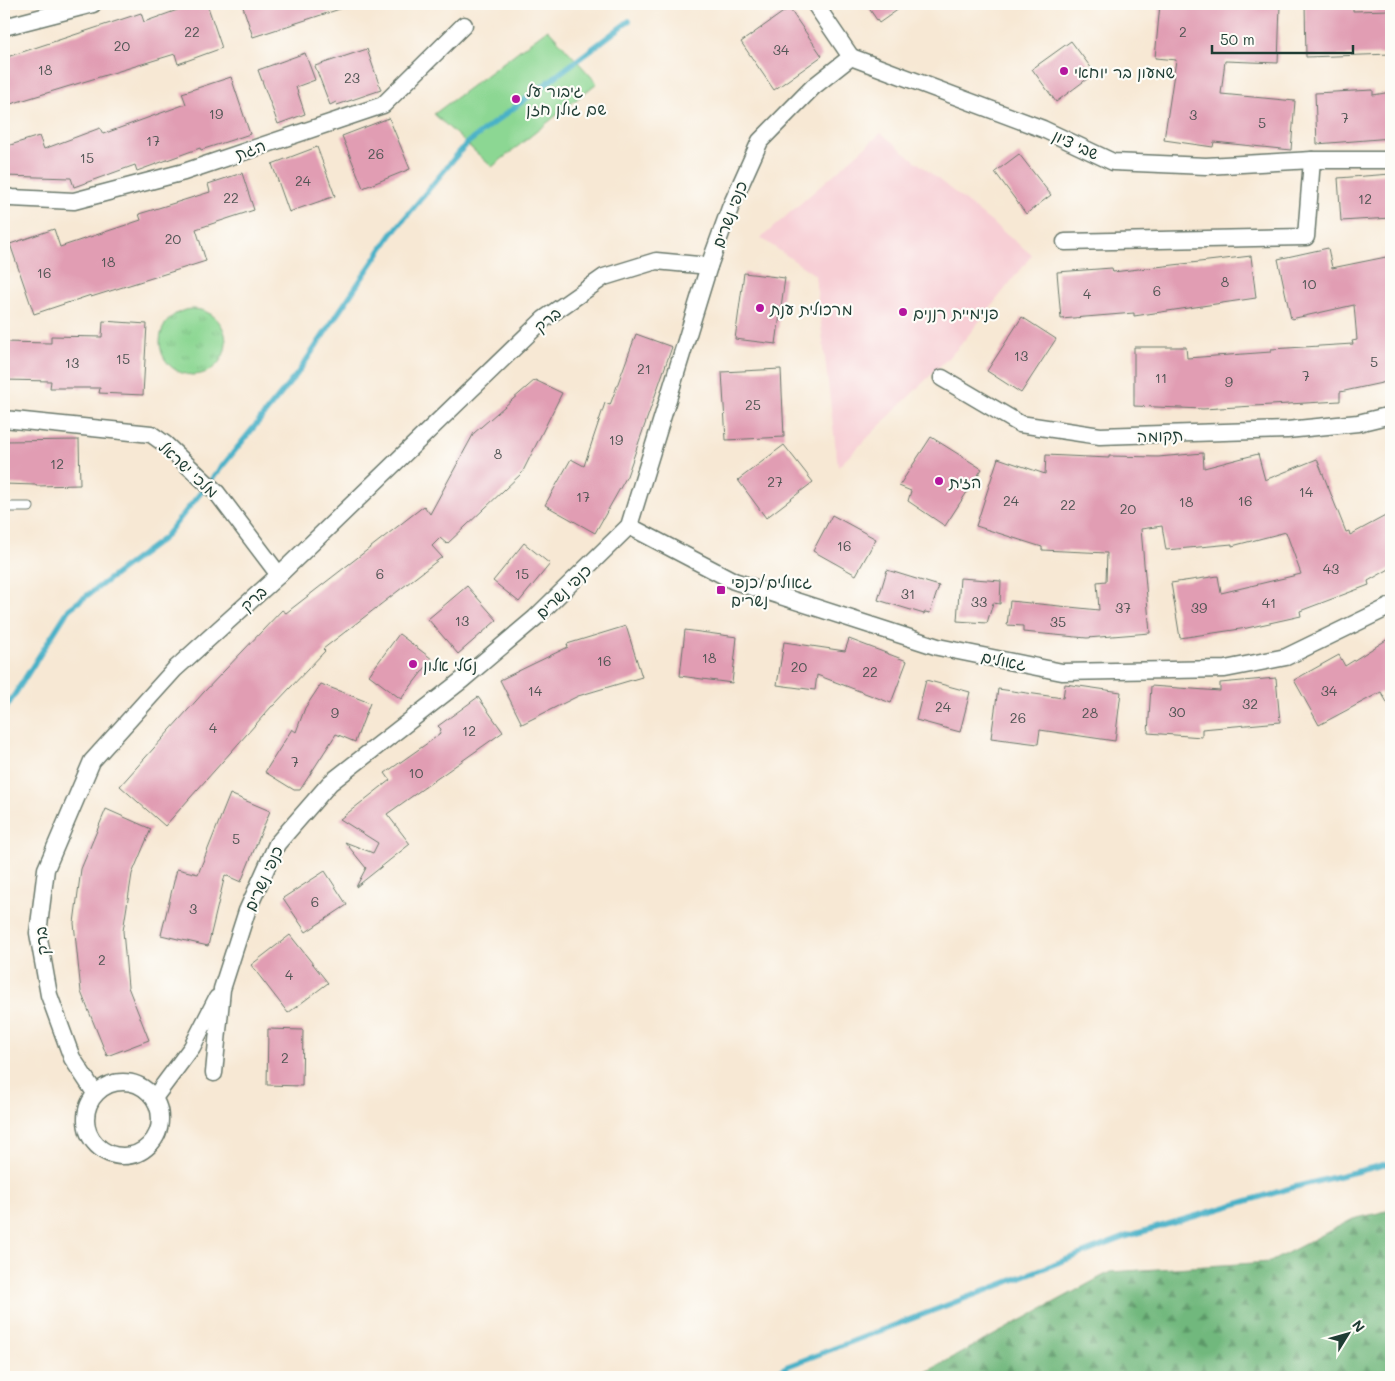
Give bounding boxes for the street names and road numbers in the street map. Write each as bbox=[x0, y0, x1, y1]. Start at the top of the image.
street label: שבי ציון bbox=[1049, 124, 1103, 164]
street label: הגת bbox=[232, 134, 268, 164]
street label: כנפי נשרים bbox=[707, 178, 751, 250]
street label: ברק bbox=[529, 302, 565, 336]
street label: תקומה bbox=[1136, 424, 1184, 447]
street label: מלכי ישראל bbox=[155, 436, 223, 502]
street label: כנפי נשרים bbox=[531, 559, 595, 623]
street label: ברק bbox=[235, 581, 271, 615]
street label: גאולים bbox=[980, 645, 1029, 675]
street label: כנפי נשרים bbox=[239, 842, 287, 914]
street label: ברק bbox=[29, 926, 53, 956]

